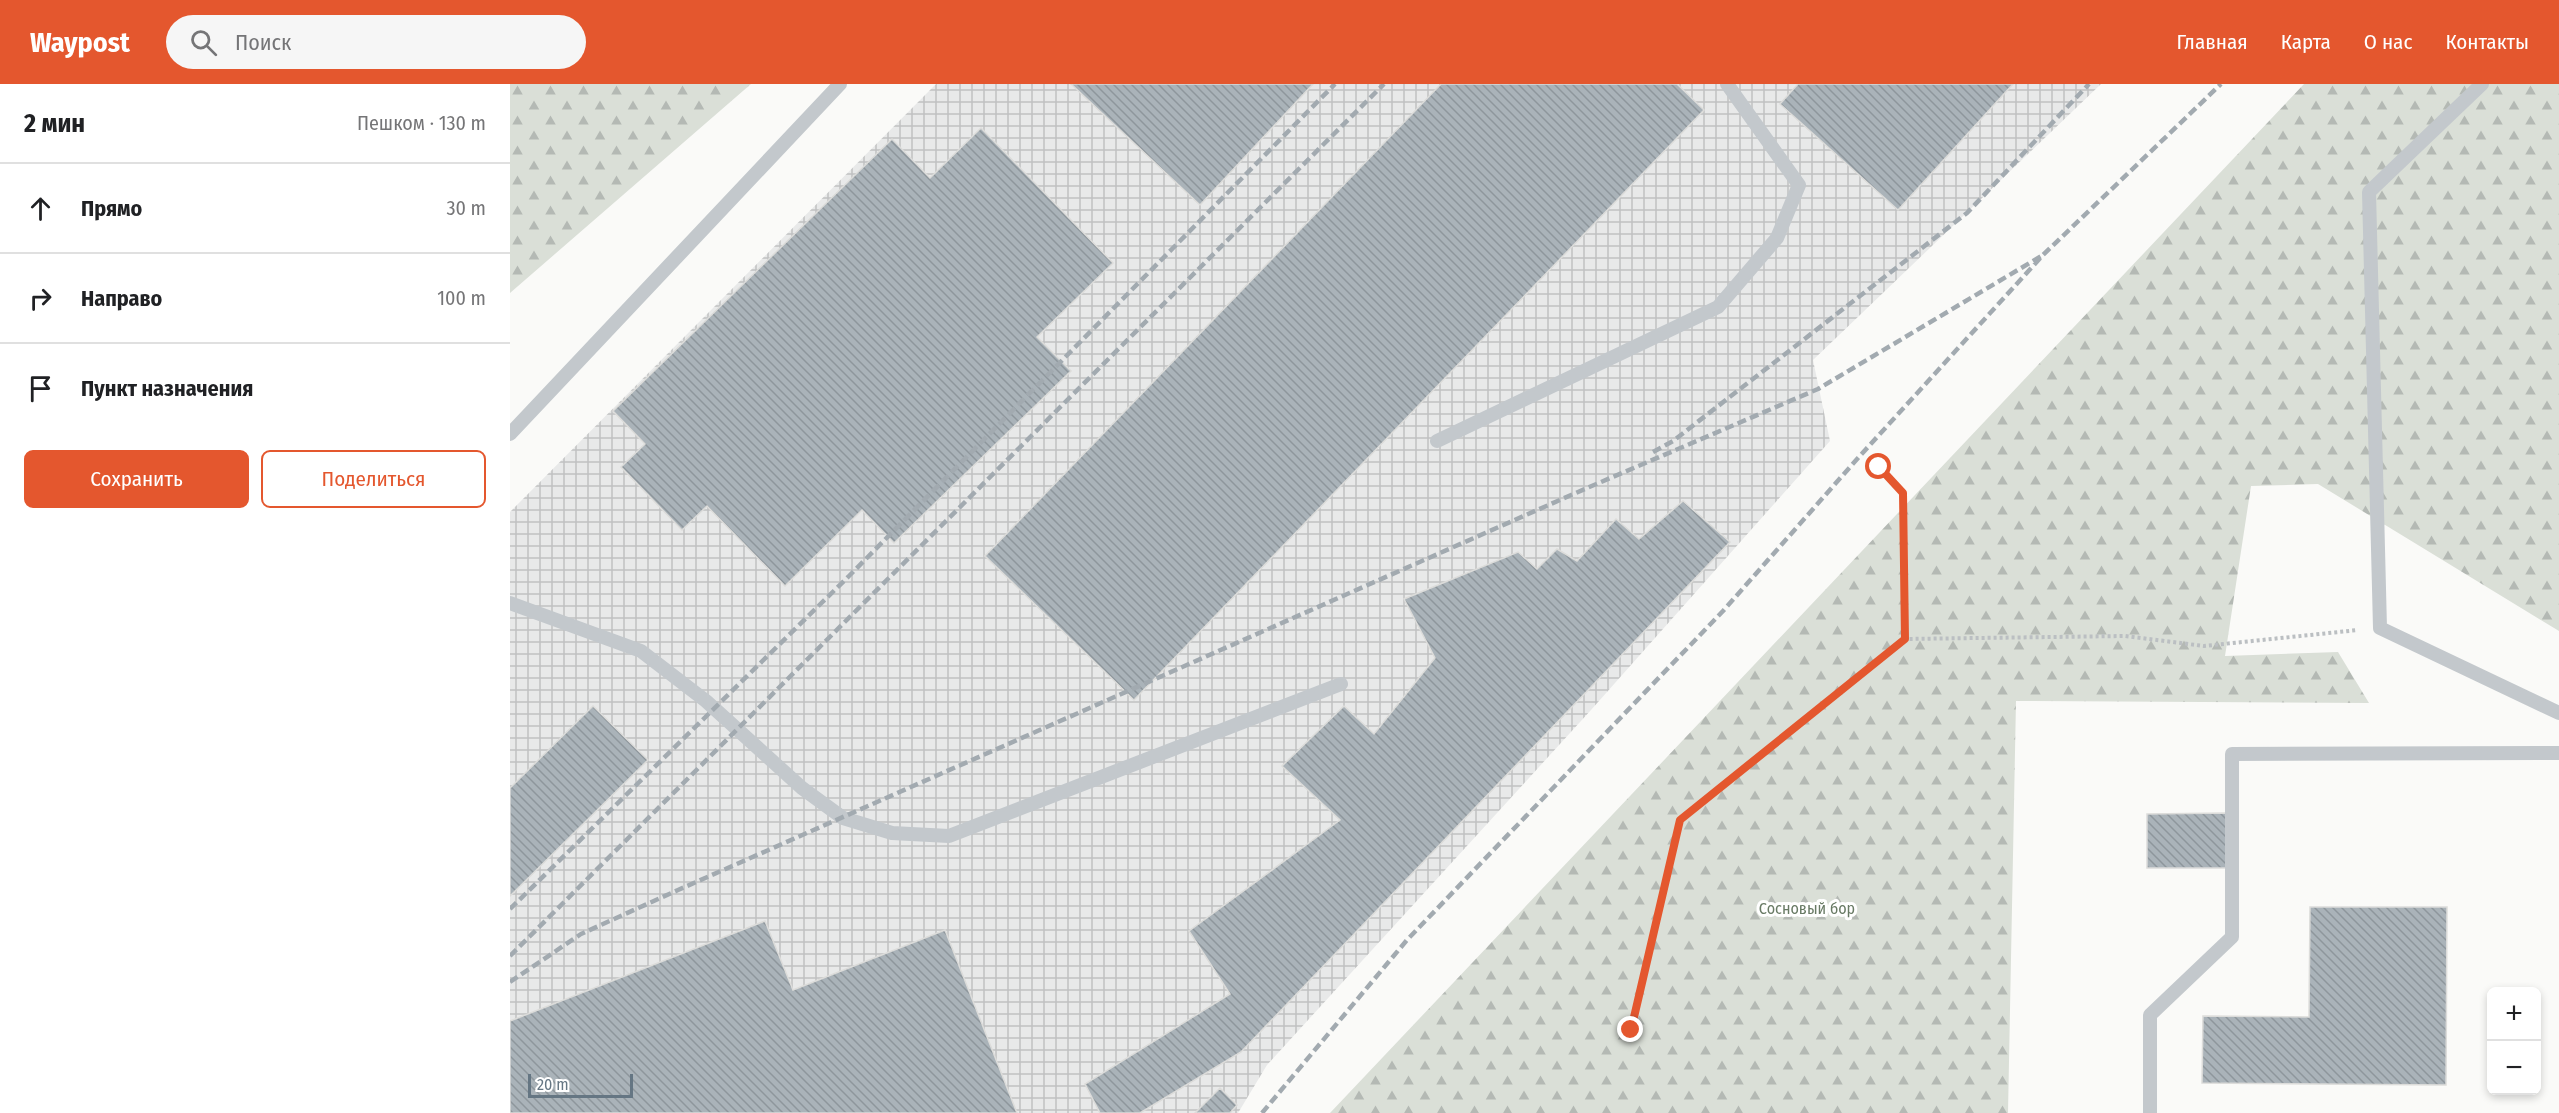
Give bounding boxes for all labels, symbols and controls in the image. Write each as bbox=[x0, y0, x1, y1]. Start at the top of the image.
search box bbox=[166, 15, 586, 69]
text: Waypost bbox=[30, 26, 130, 59]
icon: search bbox=[187, 26, 220, 59]
text: Поиск bbox=[235, 29, 291, 56]
text: Главная bbox=[2177, 29, 2248, 55]
text: Карта bbox=[2281, 29, 2331, 55]
text: О нас bbox=[2364, 29, 2412, 55]
text: Контакты bbox=[2445, 29, 2529, 55]
text: 2 мин bbox=[24, 108, 85, 139]
text: Пешком · 130 m bbox=[357, 111, 486, 135]
icon: ahead bbox=[24, 192, 57, 225]
text: Прямо bbox=[81, 195, 142, 222]
text: 30 m bbox=[446, 196, 486, 220]
icon: right bbox=[24, 282, 57, 315]
text: Направо bbox=[81, 285, 162, 312]
text: 100 m bbox=[437, 286, 486, 310]
icon: arrive bbox=[24, 372, 57, 405]
text: Пункт назначения bbox=[81, 375, 253, 402]
button: Сохранить bbox=[24, 450, 249, 508]
button: Поделиться bbox=[261, 450, 486, 508]
route start bbox=[1865, 453, 1891, 479]
park label: Сосновый бор bbox=[1759, 899, 1855, 918]
map controls bbox=[2487, 987, 2541, 1095]
button: + bbox=[2487, 987, 2541, 1041]
route end bbox=[1617, 1016, 1643, 1042]
button: − bbox=[2487, 1041, 2541, 1095]
scale bar bbox=[528, 1071, 633, 1098]
text: 20 m bbox=[537, 1075, 568, 1094]

